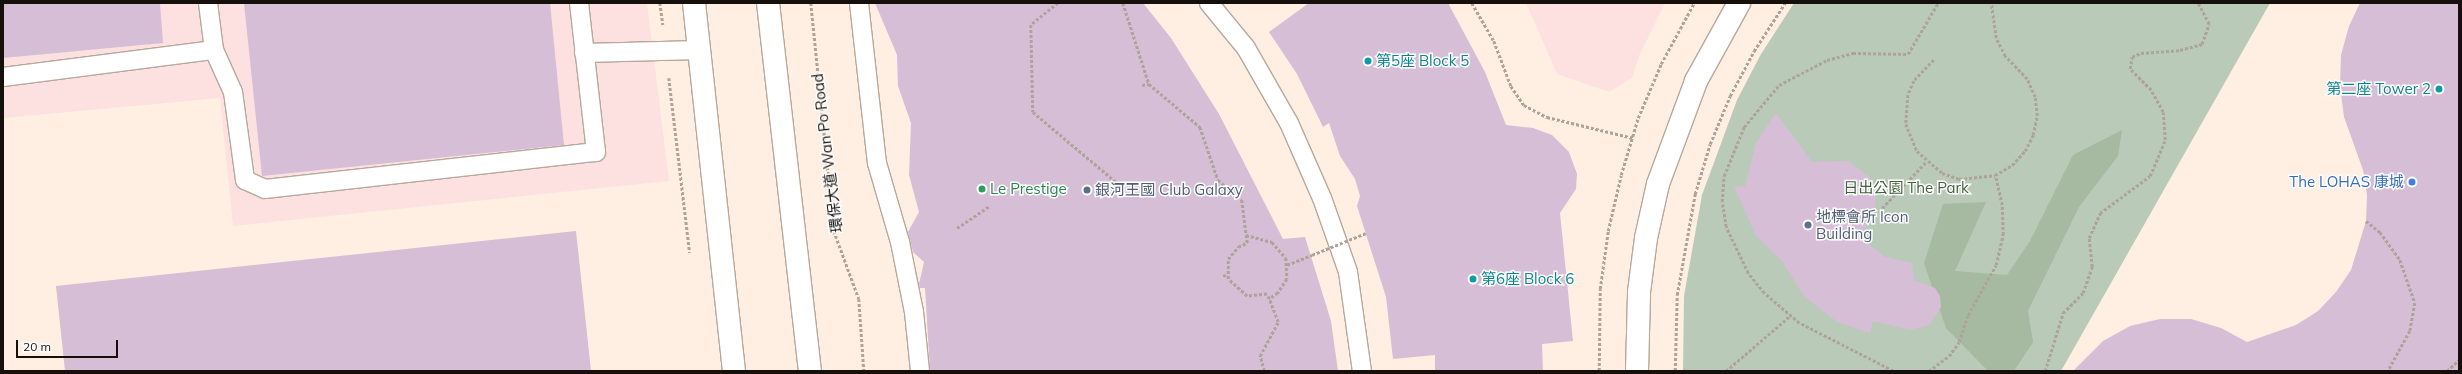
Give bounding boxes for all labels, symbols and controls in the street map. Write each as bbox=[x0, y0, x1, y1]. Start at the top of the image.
place label: 第5座 Block 5 bbox=[1376, 52, 1469, 70]
marker: 第5座 Block 5 bbox=[1363, 56, 1373, 66]
street label: 環保大道 Wan Po Road bbox=[808, 72, 846, 234]
place label: 第二座 Tower 2 bbox=[2326, 80, 2431, 98]
marker: 第二座 Tower 2 bbox=[2434, 84, 2444, 94]
place label: The LOHAS 康城 bbox=[2289, 173, 2404, 191]
marker: The LOHAS 康城 bbox=[2407, 177, 2417, 187]
park label: 日出公園 The Park bbox=[1843, 179, 1969, 197]
place label: Le Prestige bbox=[990, 180, 1067, 198]
place label: 銀河王國 Club Galaxy bbox=[1095, 181, 1243, 199]
marker: Le Prestige bbox=[977, 184, 987, 194]
marker: 銀河王國 Club Galaxy bbox=[1082, 185, 1092, 195]
place label: 地標會所 Icon Building bbox=[1816, 207, 1908, 242]
marker: 地標會所 Icon Building bbox=[1803, 220, 1813, 230]
place label: 第6座 Block 6 bbox=[1481, 270, 1574, 288]
marker: 第6座 Block 6 bbox=[1468, 274, 1478, 284]
scale bar bbox=[18, 332, 120, 358]
text: 20 m bbox=[23, 339, 51, 354]

